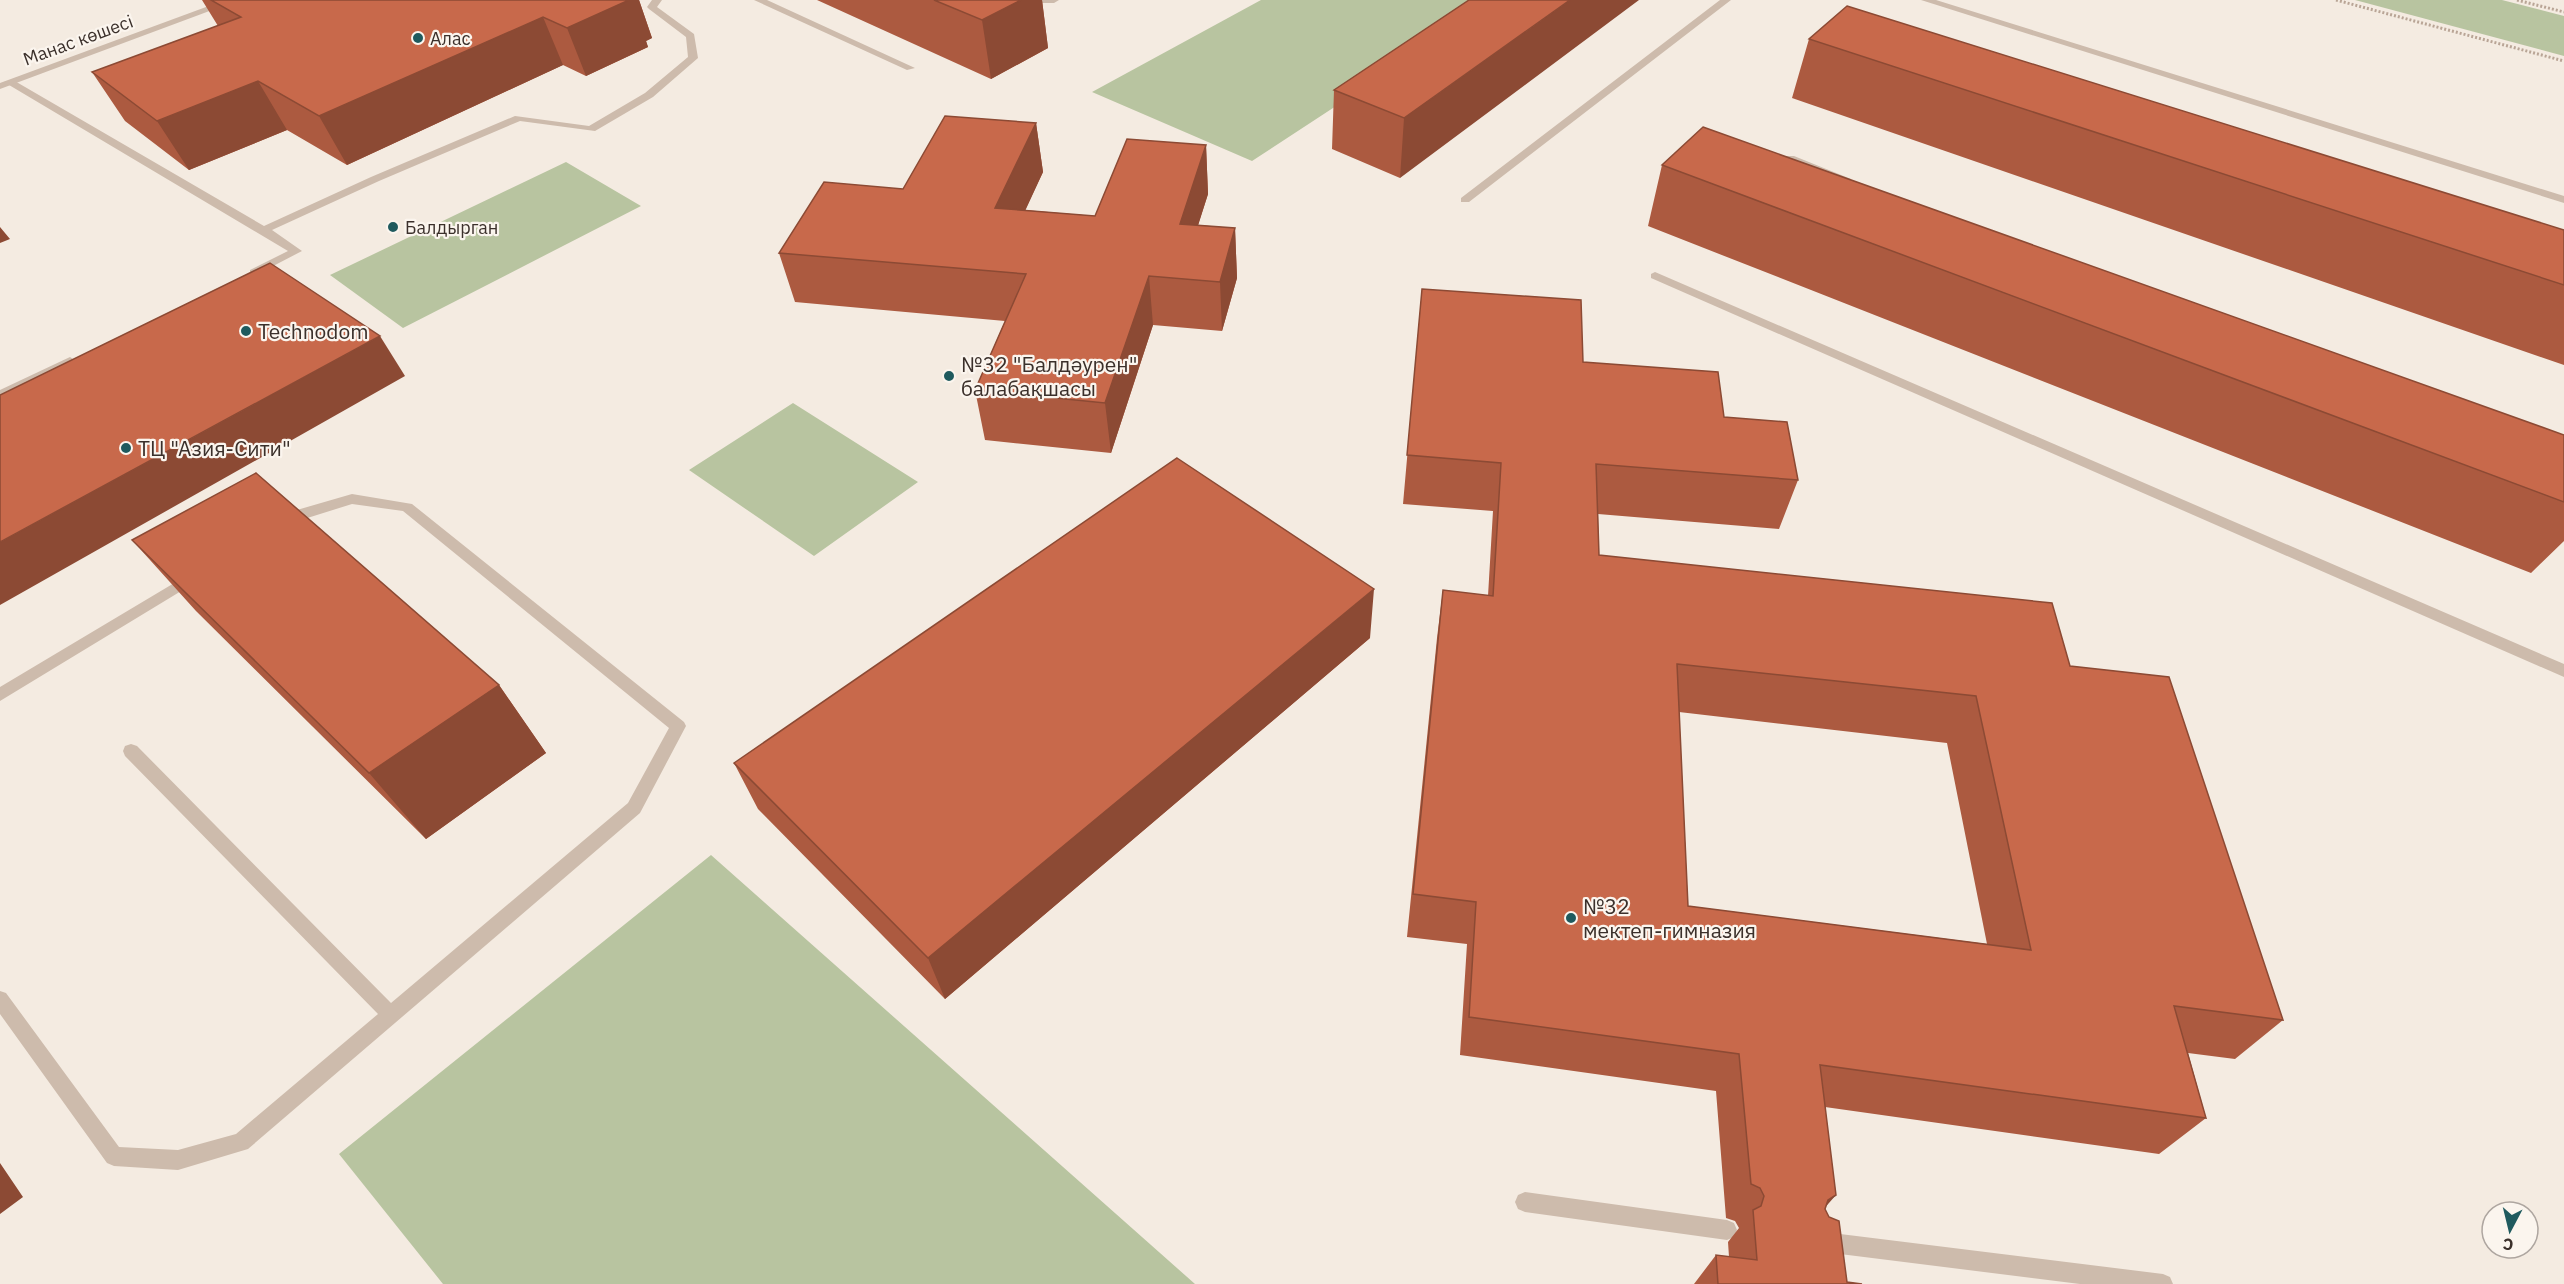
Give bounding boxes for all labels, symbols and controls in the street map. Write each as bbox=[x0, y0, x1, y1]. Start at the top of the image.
street label: Манас көшесі bbox=[20, 9, 136, 71]
place label: Алас bbox=[430, 27, 471, 50]
marker: Алас bbox=[411, 31, 425, 45]
place label: Балдырган bbox=[405, 216, 498, 239]
marker: Балдырган bbox=[386, 220, 400, 234]
place label: Technodom bbox=[258, 317, 369, 345]
marker: Technodom bbox=[239, 324, 253, 338]
place label: №32 "Балдәурен" балабақшасы bbox=[961, 350, 1137, 402]
marker: №32 "Балдәурен" балабақшасы bbox=[942, 369, 956, 383]
place label: ТЦ "Азия-Сити" bbox=[138, 434, 291, 462]
marker: ТЦ "Азия-Сити" bbox=[119, 441, 133, 455]
place label: №32 мектеп-гимназия bbox=[1583, 892, 1756, 944]
marker: №32 мектеп-гимназия bbox=[1564, 911, 1578, 925]
north arrow bbox=[2480, 1200, 2540, 1260]
text: С bbox=[2502, 1234, 2515, 1255]

